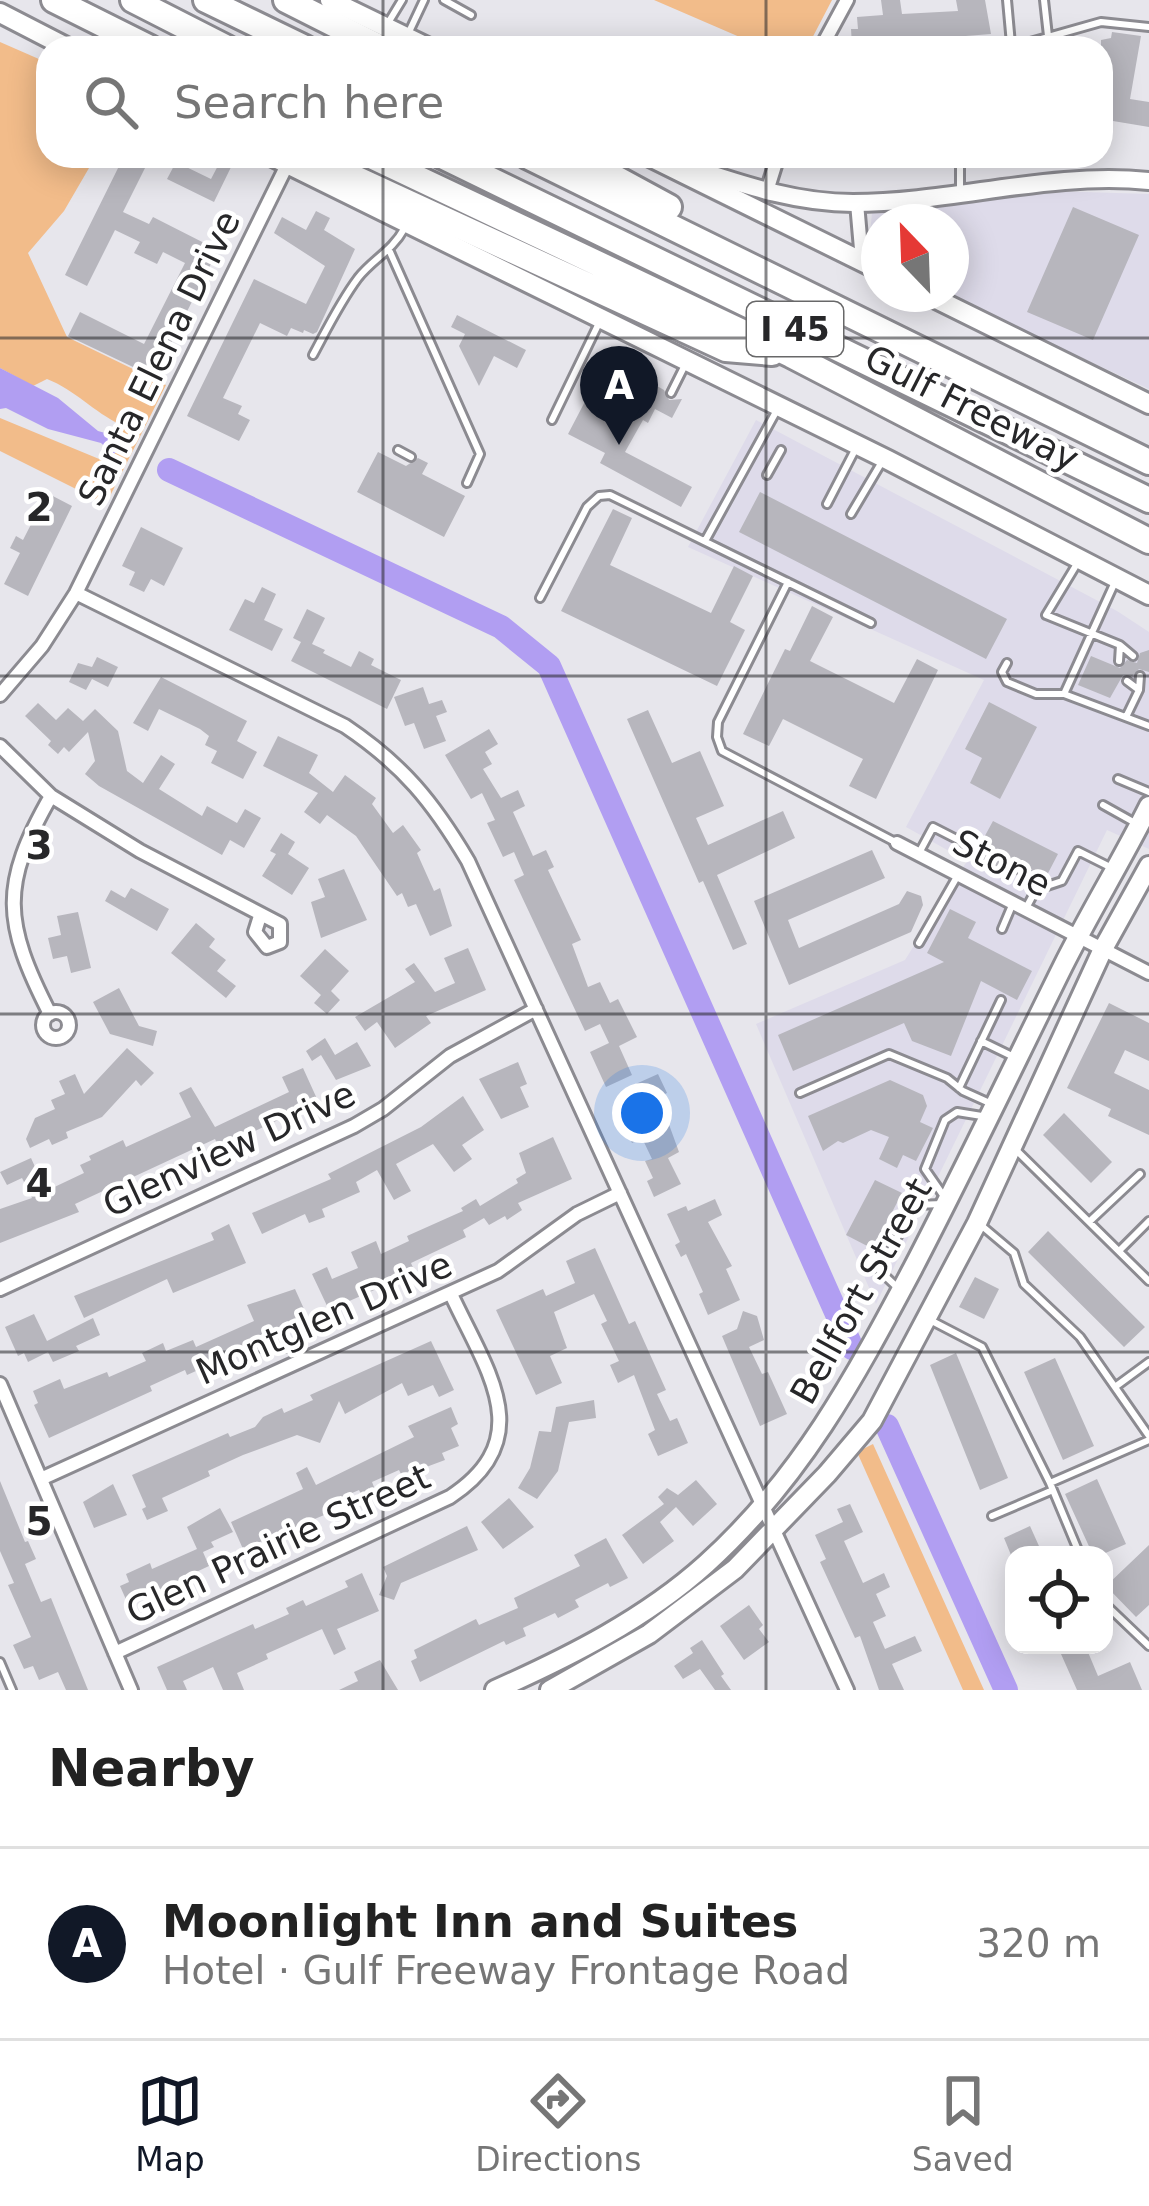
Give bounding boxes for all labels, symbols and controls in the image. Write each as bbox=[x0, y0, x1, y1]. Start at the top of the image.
search box bbox=[36, 36, 1113, 168]
icon: search bbox=[78, 69, 144, 135]
text: Search here bbox=[174, 76, 444, 129]
street label: Santa Elena Drive bbox=[70, 204, 248, 512]
north arrow bbox=[861, 204, 969, 312]
road number: I 45 bbox=[747, 302, 843, 356]
street label: Gulf Freeway bbox=[858, 337, 1086, 479]
pin: A bbox=[580, 346, 658, 445]
text: 2 bbox=[25, 485, 53, 530]
street label: Stone bbox=[946, 821, 1058, 905]
text: 3 bbox=[25, 823, 53, 868]
street label: Glenview Drive bbox=[97, 1073, 361, 1225]
your location bbox=[612, 1083, 672, 1143]
text: 4 bbox=[25, 1161, 53, 1206]
street label: Bellfort Street bbox=[782, 1171, 940, 1411]
street label: Montglen Drive bbox=[190, 1243, 458, 1393]
street label: Glen Prairie Street bbox=[120, 1456, 436, 1632]
text: 5 bbox=[25, 1499, 53, 1544]
map controls bbox=[1005, 1546, 1113, 1654]
button: locate bbox=[1005, 1546, 1113, 1654]
text: Nearby bbox=[48, 1739, 255, 1798]
text: Moonlight Inn and Suites bbox=[162, 1895, 798, 1948]
text: A bbox=[72, 1921, 102, 1966]
text: 320 m bbox=[976, 1921, 1101, 1966]
text: Hotel · Gulf Freeway Frontage Road bbox=[162, 1948, 850, 1993]
tab: Map bbox=[135, 2068, 205, 2179]
tab: Directions bbox=[475, 2068, 641, 2179]
tab: Saved bbox=[912, 2068, 1014, 2179]

